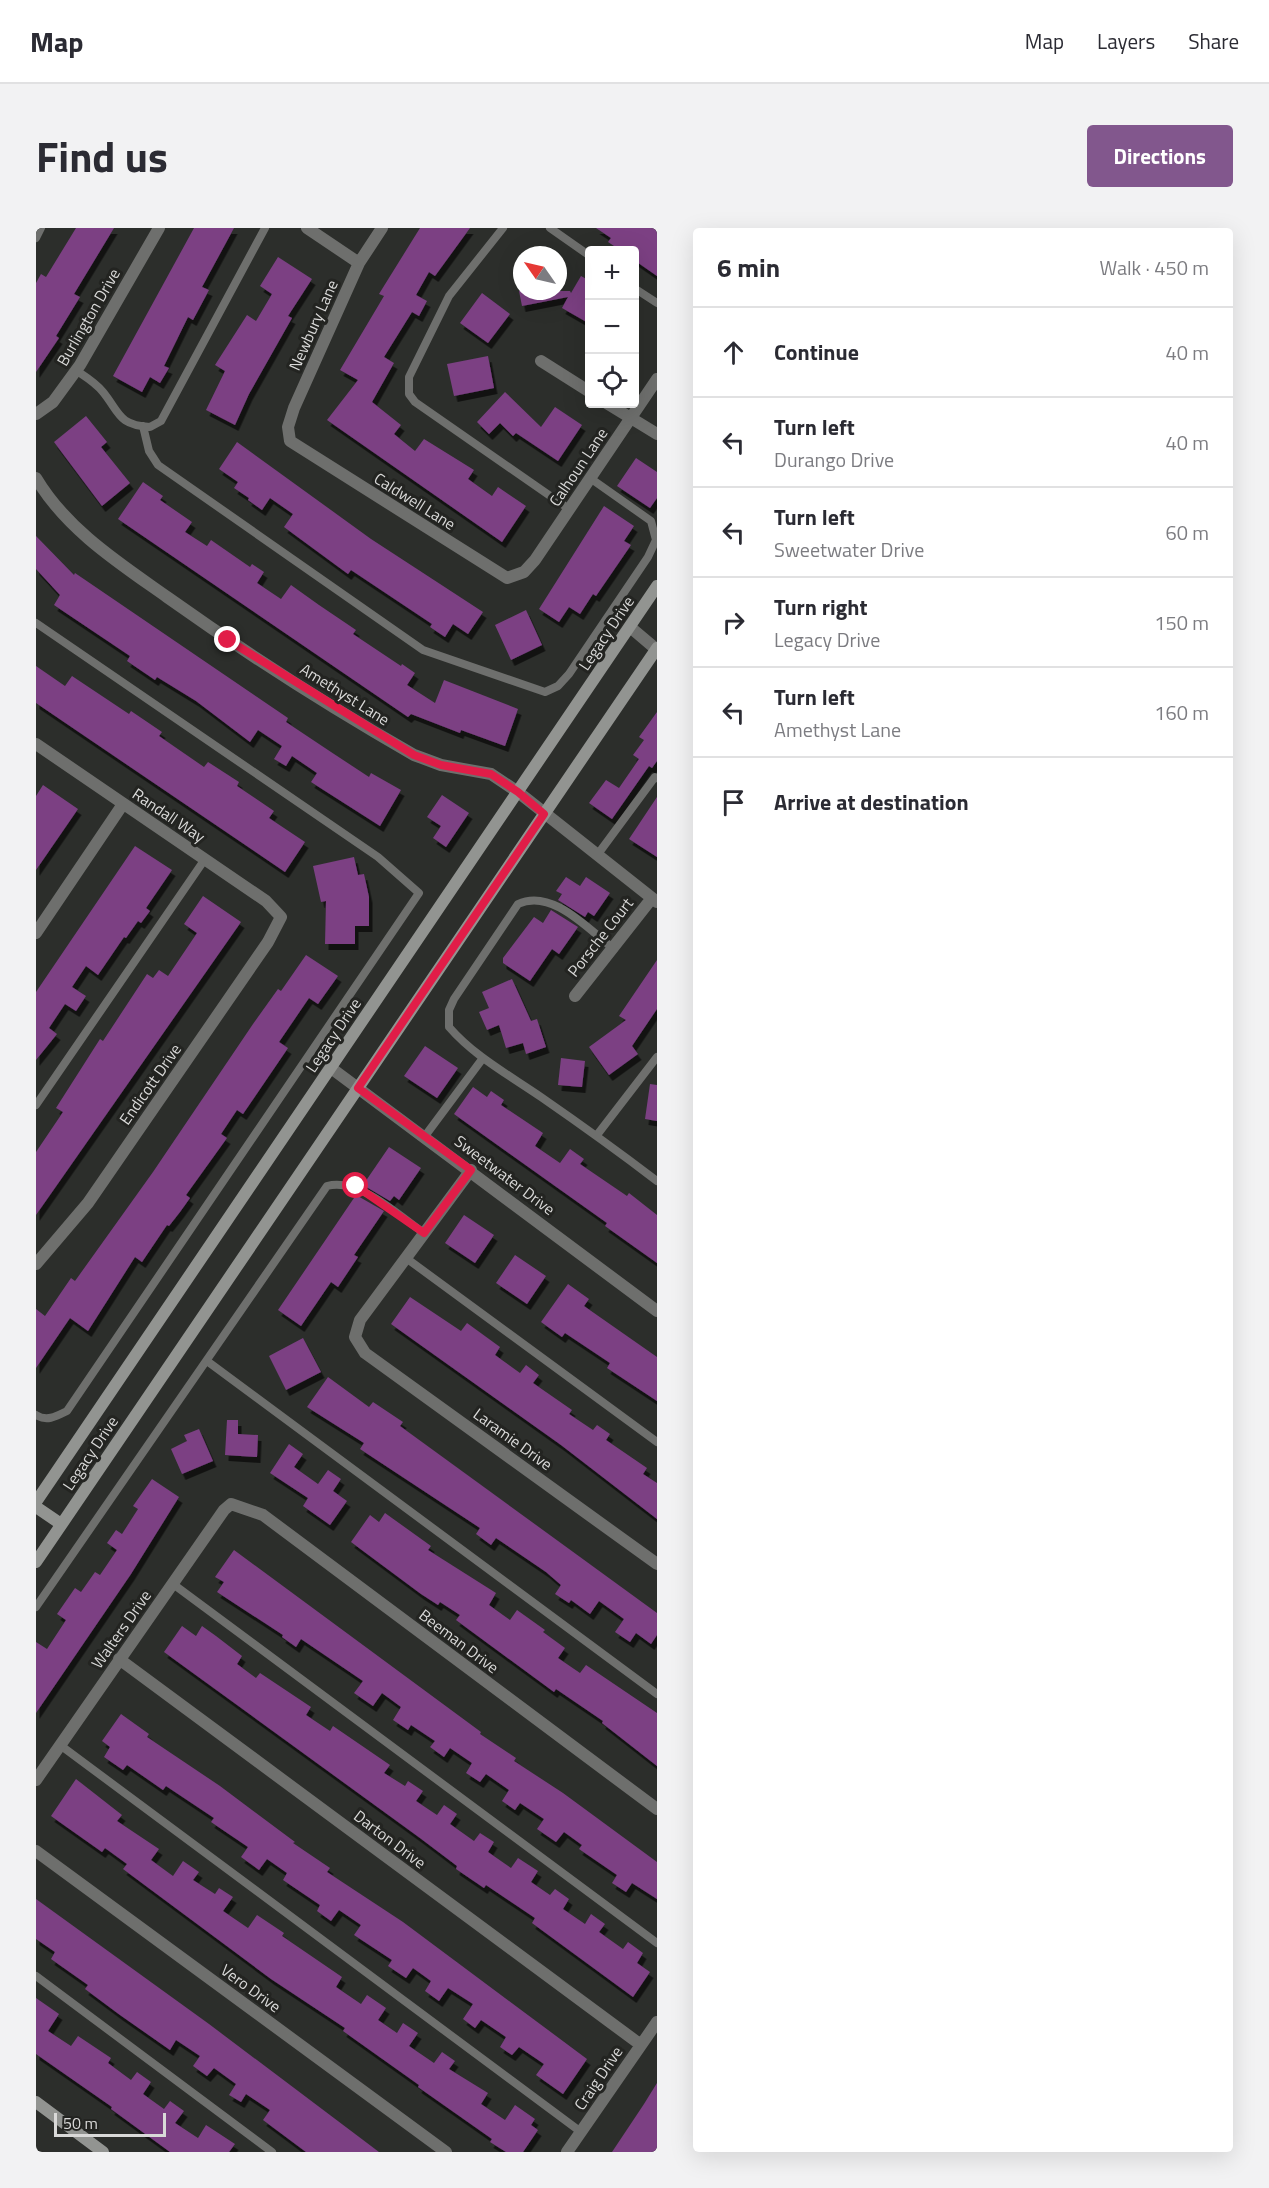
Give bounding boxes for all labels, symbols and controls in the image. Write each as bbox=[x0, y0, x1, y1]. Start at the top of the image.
text: Map bbox=[30, 20, 84, 63]
text: Map bbox=[1025, 25, 1064, 57]
text: Layers bbox=[1097, 25, 1155, 57]
text: Share bbox=[1188, 25, 1239, 57]
text: Find us bbox=[36, 124, 168, 188]
button: Directions bbox=[1087, 125, 1233, 187]
north arrow bbox=[513, 246, 567, 300]
map controls bbox=[585, 246, 639, 408]
button: + bbox=[585, 246, 639, 300]
text: 6 min bbox=[717, 248, 780, 287]
text: Walk · 450 m bbox=[1100, 252, 1209, 283]
street label: Burlington Drive bbox=[50, 264, 126, 370]
street label: Newbury Lane bbox=[282, 276, 344, 374]
button: − bbox=[585, 300, 639, 354]
text: Continue bbox=[774, 335, 859, 369]
icon: ahead bbox=[717, 336, 750, 369]
text: 40 m bbox=[1165, 337, 1209, 368]
button: locate bbox=[585, 354, 639, 408]
text: Turn left bbox=[774, 410, 855, 444]
street label: Calhoun Lane bbox=[543, 423, 613, 511]
icon: left bbox=[717, 426, 750, 459]
text: 40 m bbox=[1165, 427, 1209, 458]
text: Durango Drive bbox=[774, 444, 894, 475]
street label: Caldwell Lane bbox=[369, 466, 461, 536]
text: Turn left bbox=[774, 500, 855, 534]
icon: left bbox=[717, 516, 750, 549]
text: 60 m bbox=[1165, 517, 1209, 548]
text: Sweetwater Drive bbox=[774, 534, 924, 565]
text: Turn right bbox=[774, 590, 868, 624]
street label: Legacy Drive bbox=[572, 591, 640, 675]
icon: right bbox=[717, 606, 750, 639]
text: 150 m bbox=[1154, 607, 1209, 638]
text: Legacy Drive bbox=[774, 624, 880, 655]
route end bbox=[214, 626, 240, 652]
street label: Amethyst Lane bbox=[296, 657, 394, 731]
text: Turn left bbox=[774, 680, 855, 714]
icon: left bbox=[717, 696, 750, 729]
text: 160 m bbox=[1154, 697, 1209, 728]
text: Amethyst Lane bbox=[774, 714, 901, 745]
street label: Randall Way bbox=[128, 782, 211, 848]
text: Arrive at destination bbox=[774, 785, 969, 819]
icon: arrive bbox=[717, 786, 750, 819]
street label: Porsche Court bbox=[561, 892, 639, 982]
street label: Legacy Drive bbox=[299, 993, 367, 1077]
street label: Endicott Drive bbox=[113, 1038, 187, 1130]
street label: Sweetwater Drive bbox=[450, 1129, 560, 1221]
route start bbox=[342, 1172, 368, 1198]
street label: Laramie Drive bbox=[468, 1402, 558, 1476]
street label: Legacy Drive bbox=[56, 1411, 124, 1495]
street label: Walters Drive bbox=[85, 1585, 157, 1673]
street label: Beeman Drive bbox=[414, 1603, 504, 1679]
street label: Darton Drive bbox=[349, 1804, 431, 1874]
street label: Vero Drive bbox=[216, 1958, 286, 2018]
street label: Craig Drive bbox=[568, 2041, 628, 2115]
scale bar bbox=[54, 2110, 166, 2138]
text: 50 m bbox=[63, 2111, 98, 2135]

